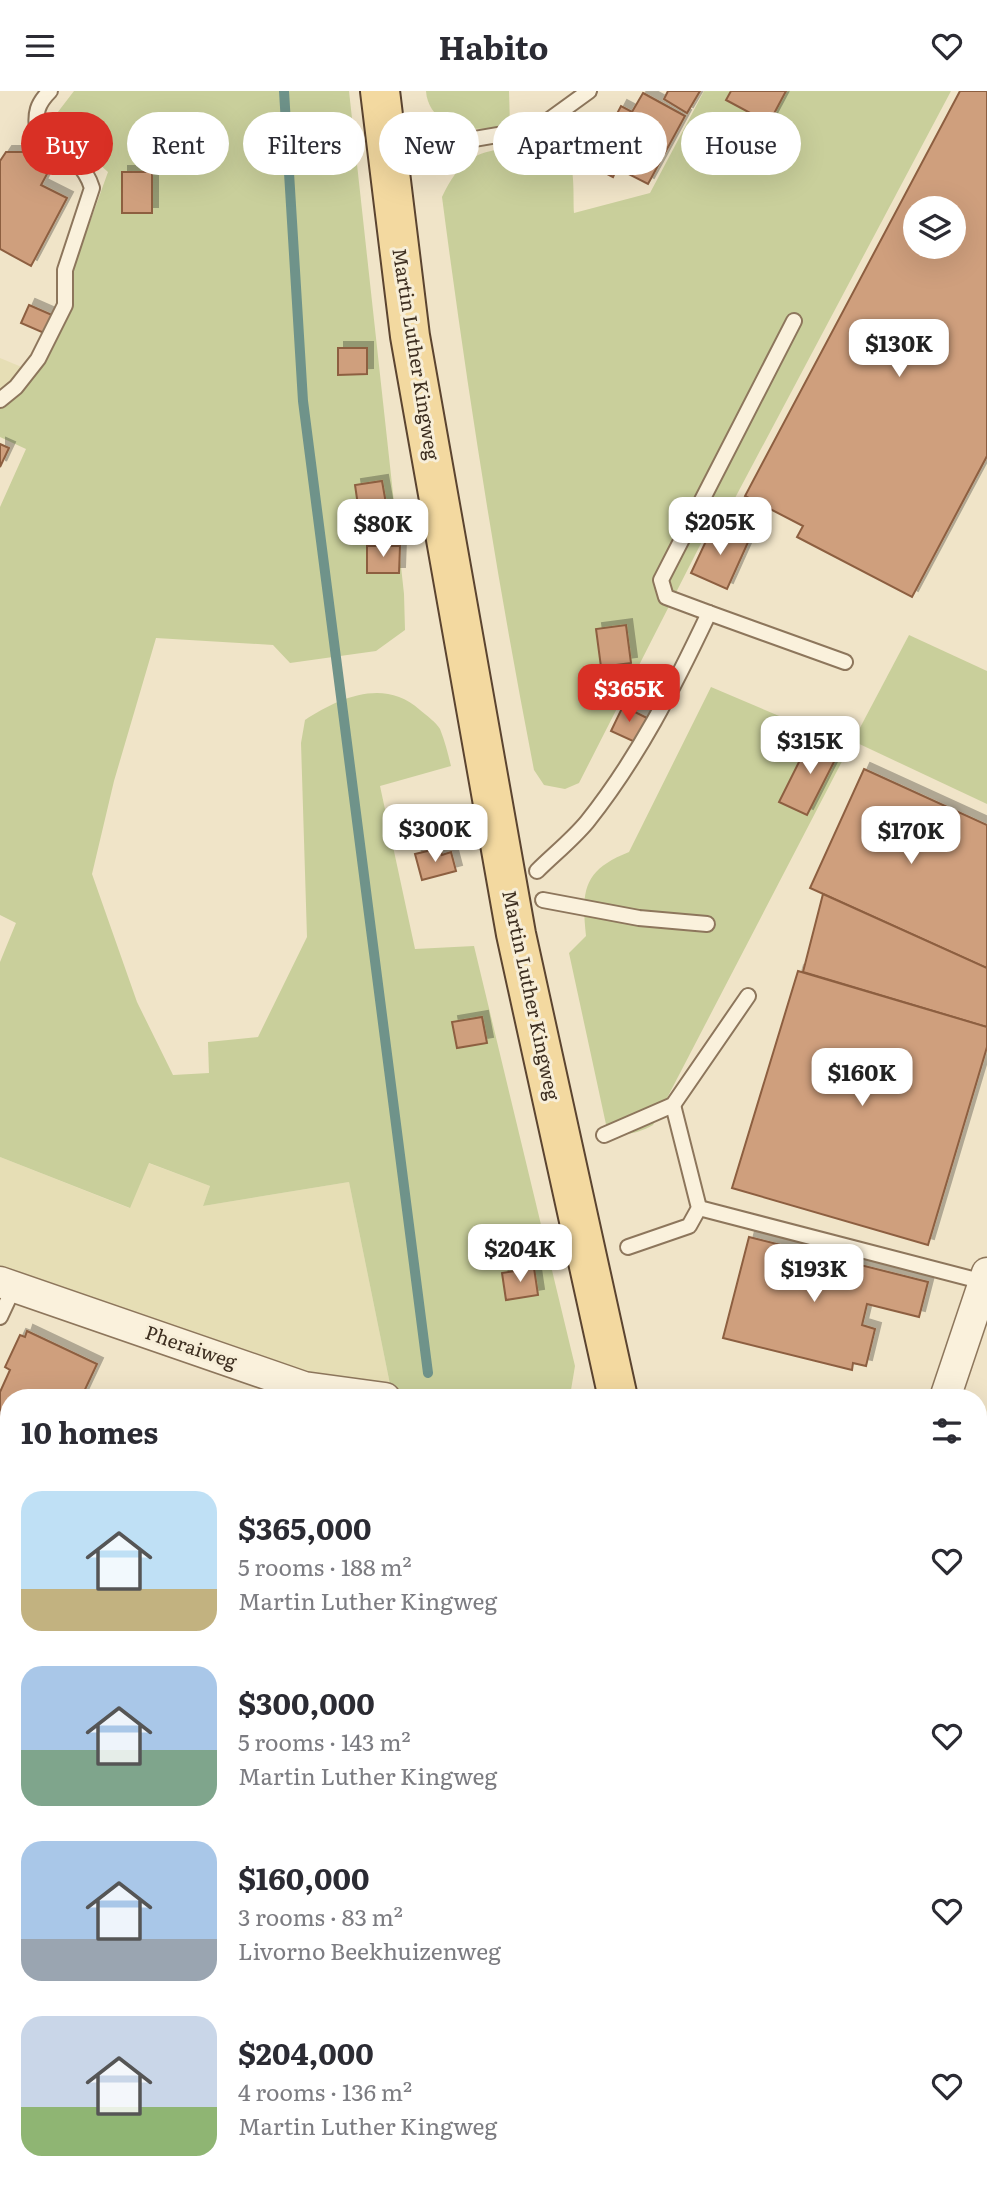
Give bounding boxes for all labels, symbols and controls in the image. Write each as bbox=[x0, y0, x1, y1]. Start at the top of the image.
text: Habito bbox=[438, 22, 549, 70]
icon: menu bbox=[21, 27, 59, 65]
icon: heart bbox=[928, 27, 966, 65]
chip: Buy bbox=[21, 112, 113, 175]
chip: Rent bbox=[127, 112, 229, 175]
chip: Filters bbox=[243, 112, 365, 175]
chip: New bbox=[379, 112, 479, 175]
chip: Apartment bbox=[493, 112, 667, 175]
chip: House bbox=[681, 112, 801, 175]
map controls bbox=[903, 196, 966, 259]
button: layers bbox=[903, 196, 966, 259]
street label: Martin Luther Kingweg bbox=[386, 246, 448, 462]
pin: $130K bbox=[850, 320, 948, 379]
text: $130K bbox=[865, 325, 933, 359]
pin: $205K bbox=[671, 497, 769, 557]
pin: $80K bbox=[342, 499, 424, 559]
text: $205K bbox=[685, 503, 755, 537]
text: $80K bbox=[353, 505, 413, 539]
pin: $365K bbox=[580, 665, 678, 724]
text: $365K bbox=[594, 670, 664, 704]
pin: $315K bbox=[761, 717, 859, 776]
text: $315K bbox=[777, 722, 843, 756]
pin: $300K bbox=[386, 805, 484, 864]
pin: $170K bbox=[862, 807, 960, 866]
text: $300K bbox=[399, 810, 471, 844]
text: $170K bbox=[877, 812, 945, 846]
street label: Martin Luther Kingweg bbox=[496, 887, 568, 1103]
pin: $160K bbox=[813, 1049, 911, 1108]
text: $160K bbox=[828, 1054, 896, 1088]
pin: $204K bbox=[471, 1225, 569, 1284]
text: $204K bbox=[484, 1230, 556, 1264]
pin: $193K bbox=[765, 1245, 863, 1304]
text: $193K bbox=[780, 1250, 848, 1284]
street label: Pheraiweg bbox=[142, 1317, 241, 1375]
text: 10 homes bbox=[21, 1409, 158, 1453]
icon: filters bbox=[928, 1412, 966, 1450]
text: $365,000 bbox=[238, 1505, 372, 1549]
icon: home bbox=[77, 1519, 161, 1603]
icon: heart bbox=[928, 1542, 966, 1580]
text: 5 rooms · 188 m² bbox=[238, 1549, 412, 1583]
text: Martin Luther Kingweg bbox=[238, 1583, 497, 1617]
text: $300,000 bbox=[238, 1680, 375, 1724]
icon: home bbox=[77, 1694, 161, 1778]
icon: heart bbox=[928, 1717, 966, 1755]
text: 5 rooms · 143 m² bbox=[238, 1724, 411, 1758]
text: Martin Luther Kingweg bbox=[238, 1758, 497, 1792]
text: $160,000 bbox=[238, 1855, 370, 1899]
icon: home bbox=[77, 1869, 161, 1953]
icon: heart bbox=[928, 1892, 966, 1930]
text: 3 rooms · 83 m² bbox=[238, 1899, 403, 1933]
text: Livorno Beekhuizenweg bbox=[238, 1933, 501, 1967]
text: $204,000 bbox=[238, 2030, 374, 2074]
icon: home bbox=[77, 2044, 161, 2128]
icon: heart bbox=[928, 2067, 966, 2105]
text: 4 rooms · 136 m² bbox=[238, 2074, 412, 2108]
text: Martin Luther Kingweg bbox=[238, 2108, 497, 2142]

